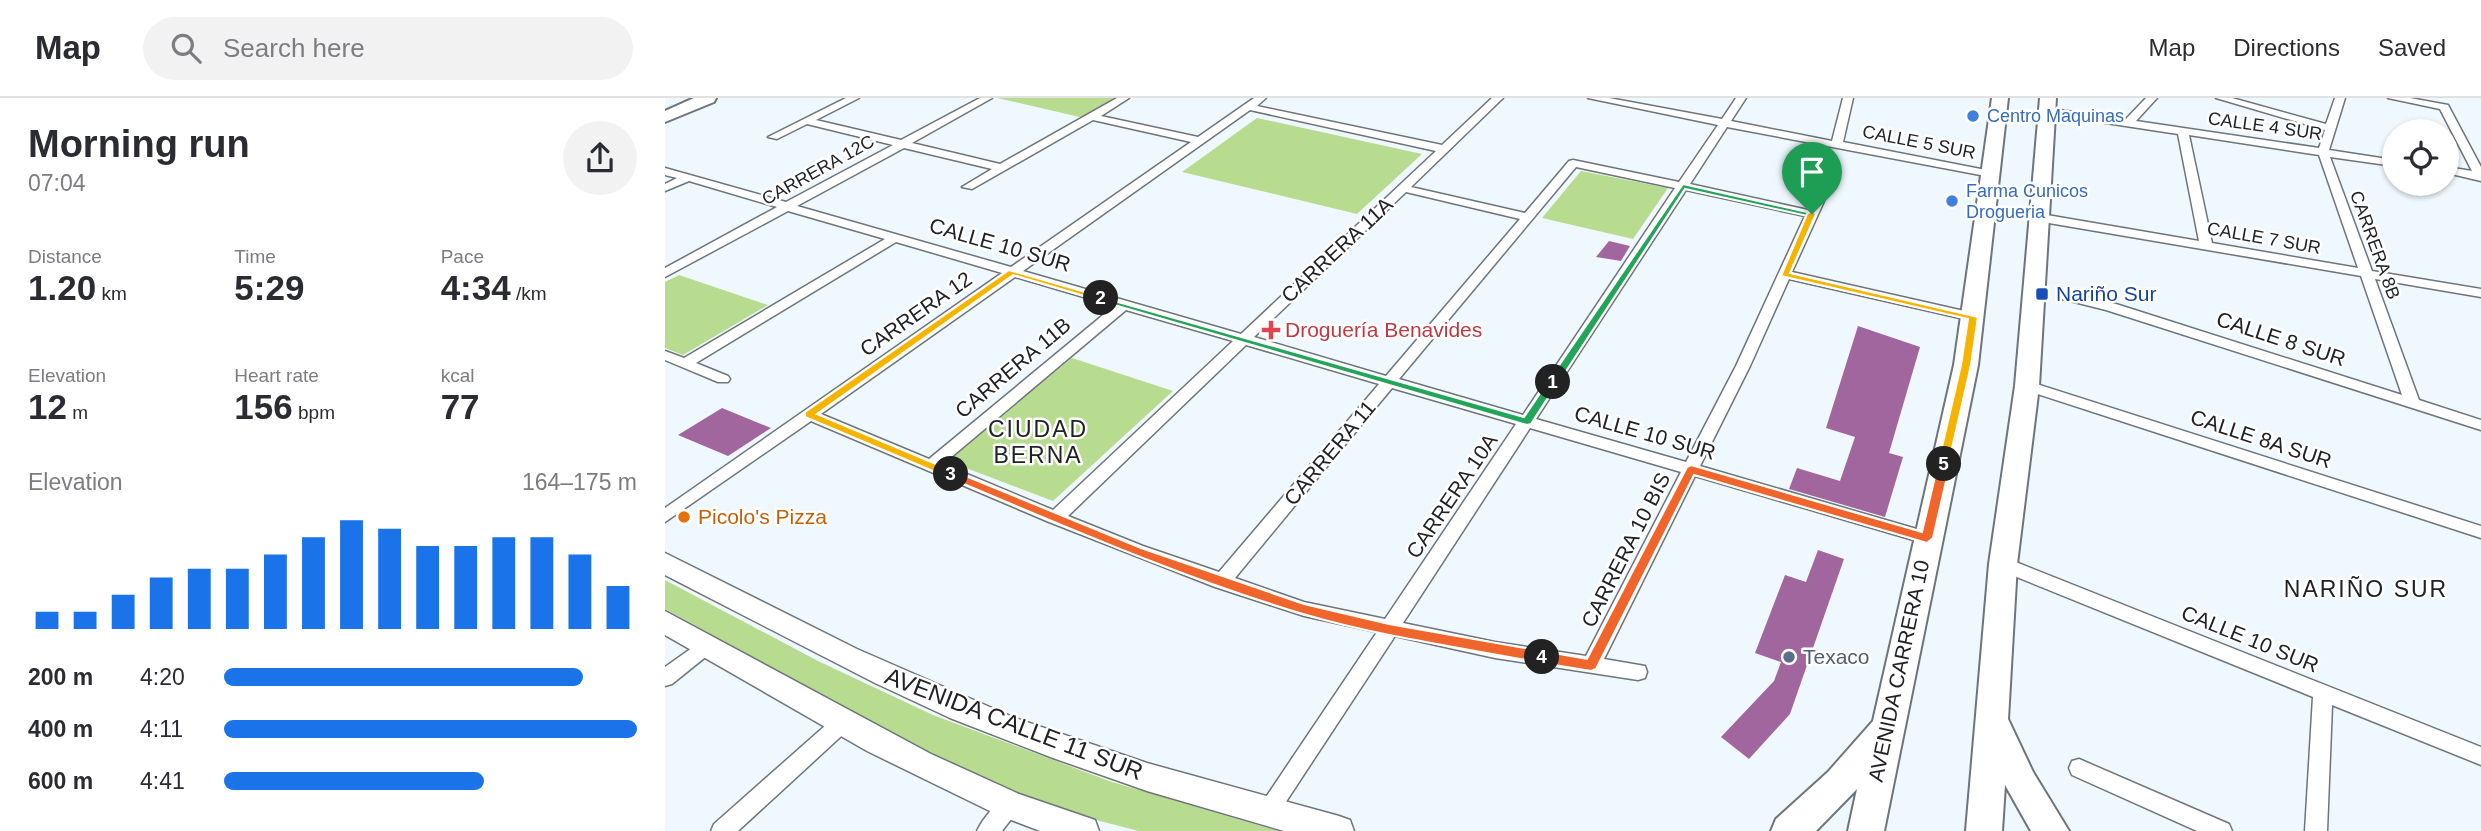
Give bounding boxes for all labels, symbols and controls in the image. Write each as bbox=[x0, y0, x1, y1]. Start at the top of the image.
search box bbox=[143, 17, 633, 80]
text: Map bbox=[35, 29, 101, 66]
icon: search bbox=[167, 29, 205, 67]
text: Search here bbox=[223, 33, 365, 63]
text: Map bbox=[2149, 34, 2195, 61]
text: Directions bbox=[2233, 34, 2340, 61]
text: Saved bbox=[2378, 34, 2446, 61]
place label: Centro Maquinas bbox=[1987, 106, 2124, 126]
marker: Centro Maquinas bbox=[1965, 108, 1981, 124]
street label: CALLE 4 SUR bbox=[2207, 108, 2323, 144]
map controls bbox=[2382, 119, 2459, 196]
button: locate bbox=[2382, 119, 2459, 196]
button: share bbox=[563, 121, 637, 195]
street label: CALLE 5 SUR bbox=[1861, 121, 1977, 163]
text: Morning run bbox=[28, 123, 250, 165]
street label: CARRERA 12C bbox=[758, 131, 878, 209]
pin bbox=[1782, 142, 1842, 214]
icon: arrive bbox=[1793, 153, 1831, 191]
text: 07:04 bbox=[28, 170, 86, 196]
place label: Farma Cunicos Drogueria bbox=[1966, 181, 2088, 222]
street label: CARRERA 8B bbox=[2346, 188, 2404, 302]
street label: CARRERA 11A bbox=[1276, 192, 1397, 307]
marker: Farma Cunicos Drogueria bbox=[1944, 193, 1960, 209]
street label: CALLE 10 SUR bbox=[927, 213, 1073, 276]
street label: CALLE 7 SUR bbox=[2206, 218, 2322, 258]
text: Distance bbox=[28, 246, 102, 267]
text: Time bbox=[234, 246, 276, 267]
text: Pace bbox=[441, 246, 484, 267]
street label: CARRERA 12 bbox=[856, 267, 976, 360]
text: 1.20 bbox=[28, 268, 96, 307]
text: 5:29 bbox=[234, 268, 304, 307]
text: 4:34 bbox=[441, 268, 511, 307]
pin: 2 bbox=[1083, 280, 1118, 316]
place label: Nariño Sur bbox=[2056, 282, 2156, 305]
text: km bbox=[96, 283, 127, 304]
text: /km bbox=[511, 283, 547, 304]
marker: Nariño Sur bbox=[2034, 286, 2050, 302]
text: 2 bbox=[1095, 287, 1106, 308]
street label: CALLE 8 SUR bbox=[2214, 307, 2349, 370]
street label: CARRERA 11B bbox=[950, 313, 1075, 422]
place label: Droguería Benavides bbox=[1285, 318, 1482, 341]
marker: Droguería Benavides bbox=[1263, 322, 1279, 338]
pin: 1 bbox=[1535, 364, 1571, 400]
text: Elevation bbox=[28, 365, 106, 386]
text: Heart rate bbox=[234, 365, 319, 386]
text: kcal bbox=[441, 365, 474, 386]
text: 1 bbox=[1547, 371, 1558, 392]
text: 12 bbox=[28, 387, 67, 426]
text: 156 bbox=[234, 387, 293, 426]
text: 77 bbox=[441, 387, 480, 426]
street label: CARRERA 11 bbox=[1279, 396, 1380, 510]
street label: CALLE 10 SUR bbox=[1572, 401, 1718, 464]
text: m bbox=[67, 402, 88, 423]
text: bpm bbox=[293, 402, 335, 423]
street label: CALLE 8A SUR bbox=[2188, 405, 2335, 472]
district label: CIUDAD BERNA bbox=[988, 416, 1088, 468]
street label: CARRERA 10A bbox=[1402, 429, 1502, 562]
pin: 5 bbox=[1927, 446, 1961, 482]
text: 5 bbox=[1938, 453, 1949, 474]
pin: 3 bbox=[933, 456, 969, 492]
text: 3 bbox=[945, 463, 956, 484]
text: Elevation bbox=[28, 469, 123, 495]
text: 164–175 m bbox=[522, 469, 637, 495]
street label: CARRERA 10 BIS bbox=[1577, 469, 1674, 631]
place label: Picolo's Pizza bbox=[698, 505, 827, 528]
marker: Picolo's Pizza bbox=[676, 509, 692, 525]
street label: AVENIDA CARRERA 10 bbox=[1864, 558, 1933, 784]
district label: NARIÑO SUR bbox=[2284, 576, 2448, 602]
street label: CALLE 10 SUR bbox=[2178, 601, 2322, 677]
pin: 4 bbox=[1525, 640, 1559, 674]
place label: Texaco bbox=[1803, 645, 1870, 668]
text: 4 bbox=[1536, 646, 1547, 667]
marker: Texaco bbox=[1781, 649, 1797, 665]
street label: AVENIDA CALLE 11 SUR bbox=[881, 662, 1147, 785]
text: 200 m bbox=[28, 664, 93, 690]
text: 4:20 bbox=[140, 664, 185, 690]
text: 400 m bbox=[28, 716, 93, 742]
text: 4:11 bbox=[140, 716, 183, 742]
text: 600 m bbox=[28, 768, 93, 794]
text: 4:41 bbox=[140, 768, 185, 794]

